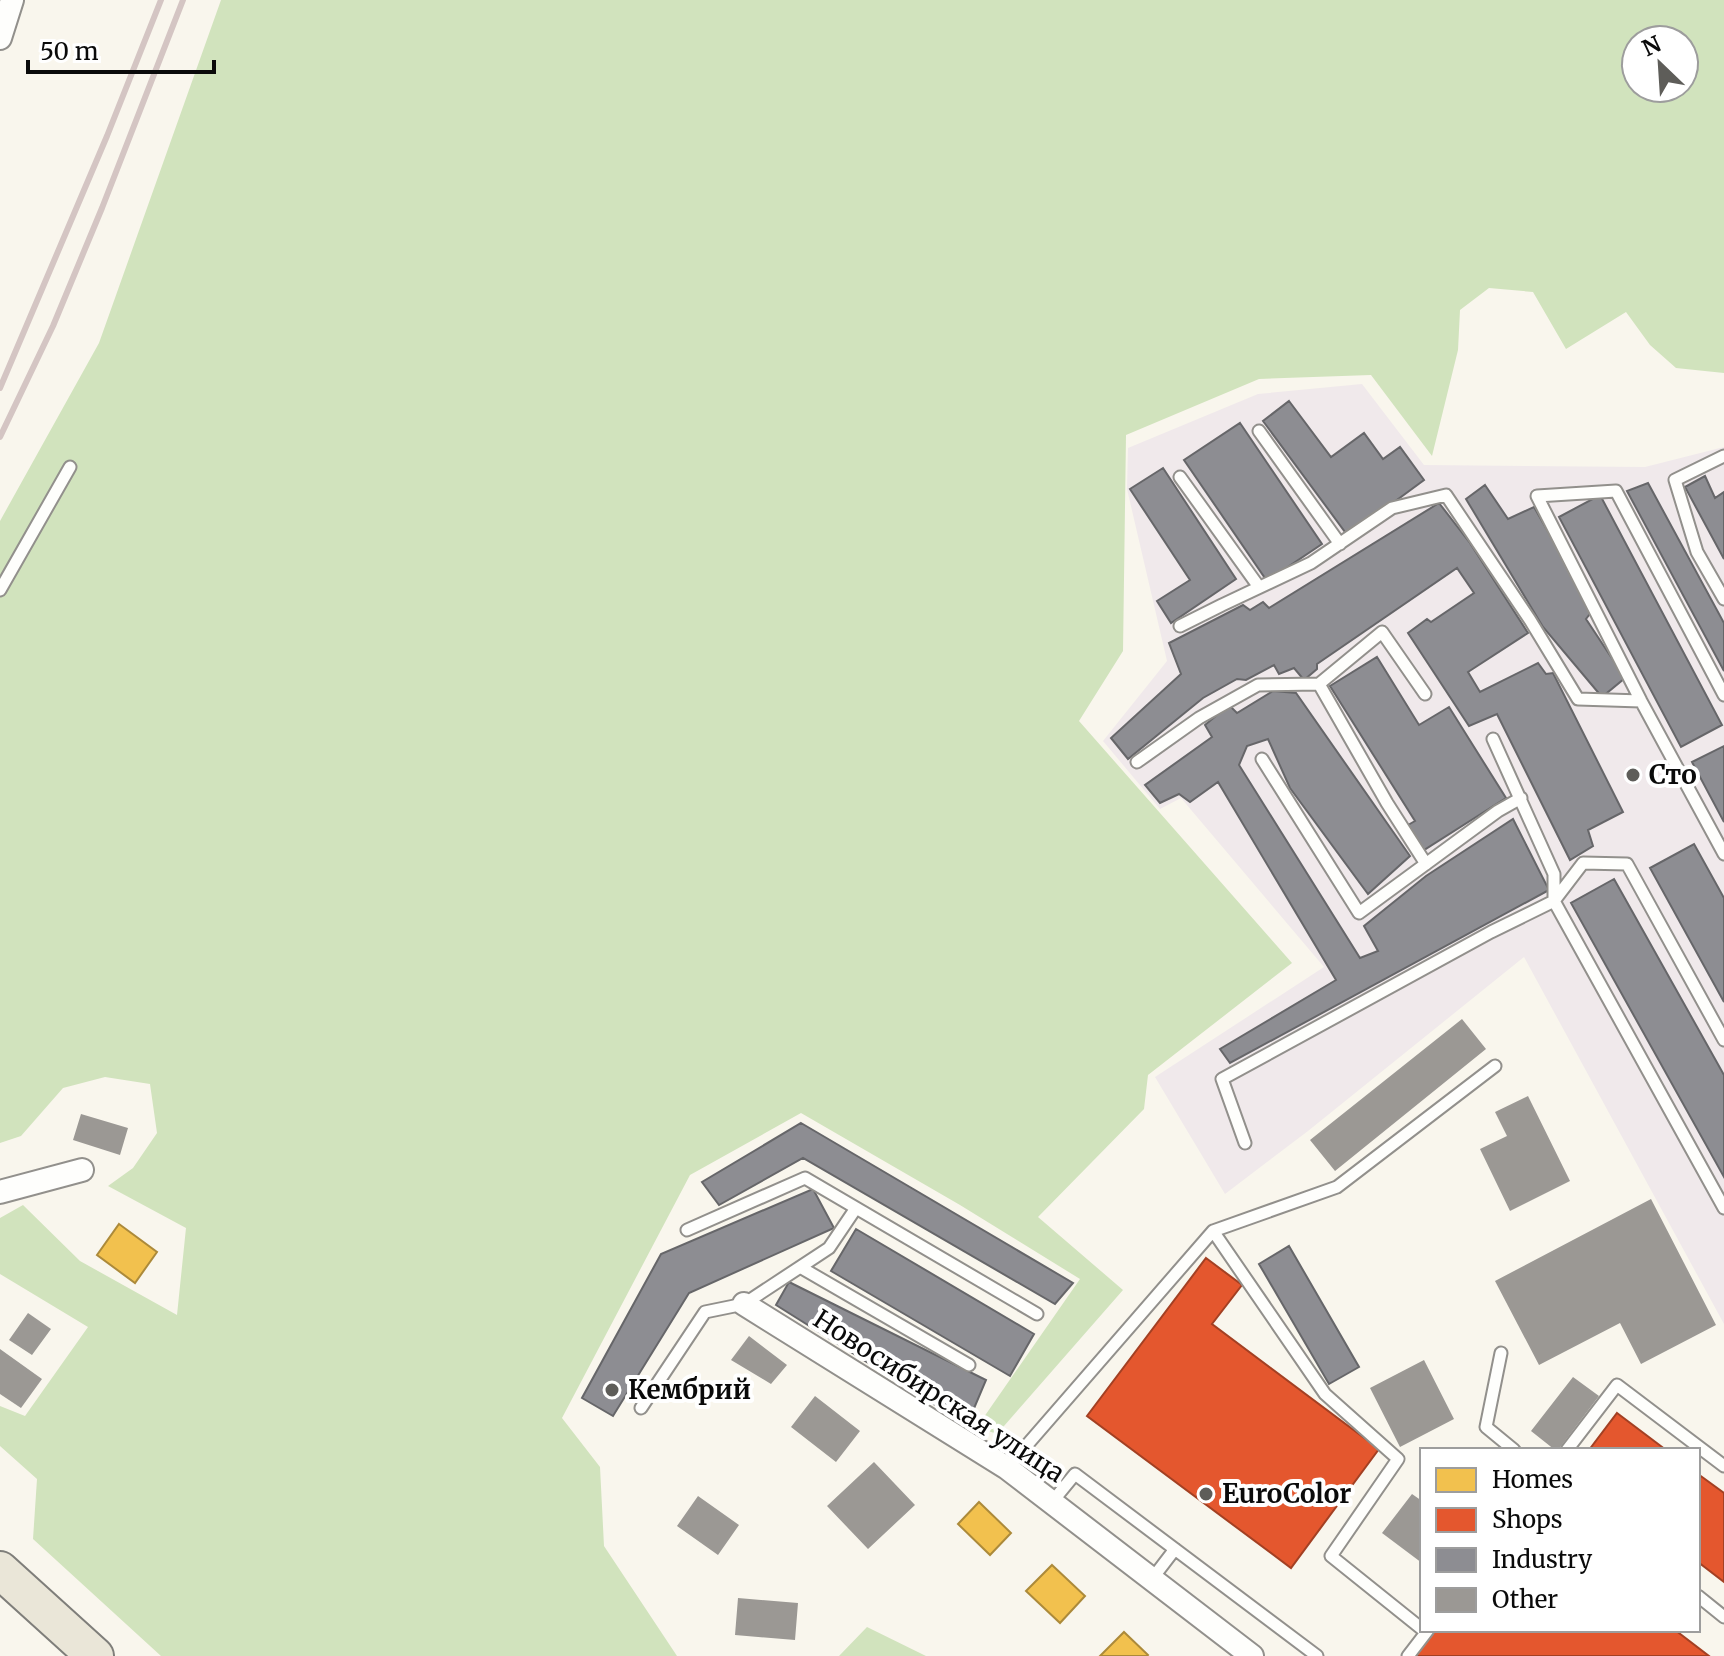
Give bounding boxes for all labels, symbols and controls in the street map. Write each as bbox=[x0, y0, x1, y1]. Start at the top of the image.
scale bar bbox=[28, 24, 214, 74]
north arrow bbox=[1620, 24, 1700, 104]
text: N bbox=[1638, 29, 1666, 62]
text: 50 m bbox=[40, 36, 99, 67]
place label: Сто bbox=[1649, 758, 1697, 791]
marker: Сто bbox=[1624, 766, 1642, 784]
street label: Новосибирская улица bbox=[807, 1302, 1071, 1489]
place label: Кембрий bbox=[628, 1373, 751, 1406]
marker: Кембрий bbox=[603, 1381, 621, 1399]
legend bbox=[1420, 1448, 1700, 1632]
text: Homes bbox=[1492, 1464, 1573, 1495]
place label: EuroColor bbox=[1222, 1477, 1351, 1510]
marker: EuroColor bbox=[1197, 1485, 1215, 1503]
text: Shops bbox=[1492, 1504, 1563, 1535]
text: Industry bbox=[1492, 1544, 1592, 1575]
text: Other bbox=[1492, 1584, 1558, 1615]

